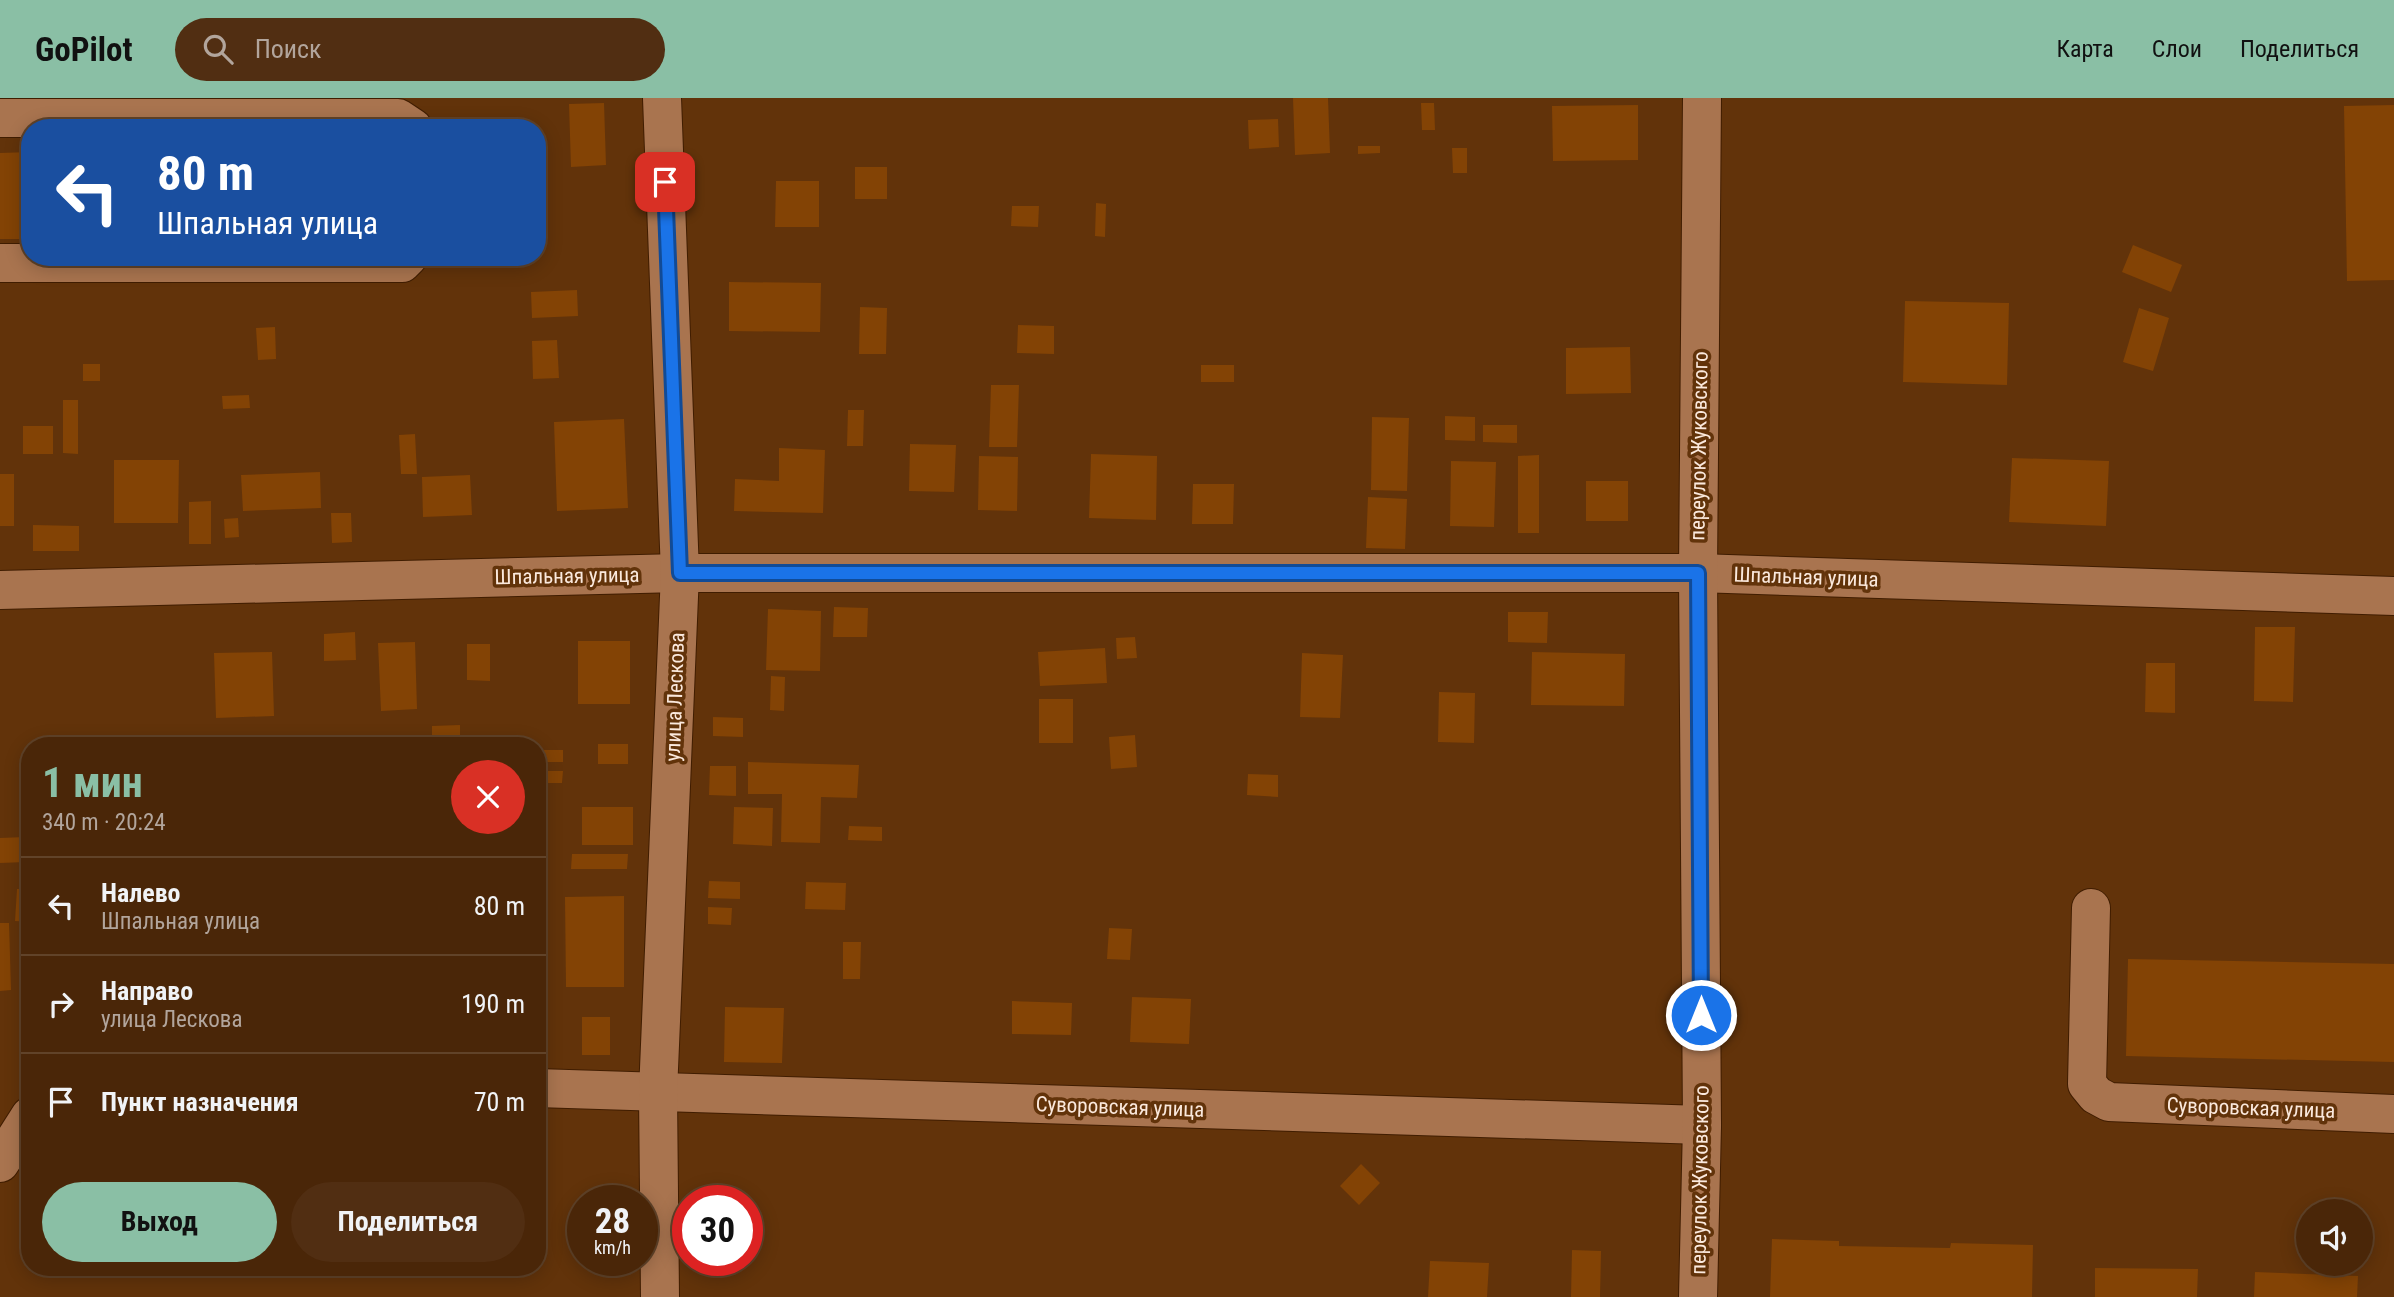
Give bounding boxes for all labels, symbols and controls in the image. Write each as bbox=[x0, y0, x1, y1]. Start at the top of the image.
search box bbox=[175, 18, 665, 81]
text: GoPilot bbox=[35, 30, 133, 69]
icon: search bbox=[199, 30, 237, 68]
text: Поиск bbox=[255, 34, 322, 64]
text: Карта bbox=[2056, 35, 2114, 63]
text: Слои bbox=[2152, 35, 2202, 63]
text: Поделиться bbox=[2240, 35, 2359, 63]
text: 80 m bbox=[157, 145, 254, 202]
icon: left bbox=[42, 147, 133, 238]
pin bbox=[635, 152, 695, 212]
icon: arrive bbox=[646, 163, 684, 201]
text: Шпальная улица bbox=[157, 204, 378, 242]
street label: переулок Жуковского bbox=[1685, 351, 1713, 541]
street label: Шпальная улица bbox=[1733, 562, 1879, 592]
street label: Шпальная улица bbox=[494, 563, 640, 589]
street label: улица Лескова bbox=[661, 632, 689, 762]
text: 1 мин bbox=[42, 758, 143, 807]
button: close bbox=[451, 760, 525, 834]
text: 340 m · 20:24 bbox=[42, 809, 166, 836]
text: Налево bbox=[101, 878, 181, 908]
icon: left bbox=[42, 887, 80, 925]
text: 80 m bbox=[474, 891, 525, 921]
text: Шпальная улица bbox=[101, 908, 260, 935]
text: Направо bbox=[101, 976, 193, 1006]
position arrow bbox=[1664, 978, 1738, 1052]
icon: right bbox=[42, 985, 80, 1023]
text: 190 m bbox=[461, 989, 525, 1019]
text: улица Лескова bbox=[101, 1006, 242, 1033]
icon: arrive bbox=[42, 1083, 80, 1121]
street label: переулок Жуковского bbox=[1686, 1085, 1714, 1275]
text: Пункт назначения bbox=[101, 1087, 299, 1117]
text: 70 m bbox=[474, 1087, 525, 1117]
street label: Суворовская улица bbox=[1035, 1092, 1205, 1122]
street label: Суворовская улица bbox=[2166, 1093, 2336, 1123]
button: Выход bbox=[42, 1182, 277, 1262]
button: Поделиться bbox=[291, 1182, 525, 1262]
speed limit sign: 30 bbox=[672, 1185, 763, 1276]
map controls bbox=[2296, 1199, 2373, 1276]
button: sound bbox=[2296, 1199, 2373, 1276]
text: 28 bbox=[595, 1201, 630, 1242]
text: km/h bbox=[594, 1237, 631, 1258]

